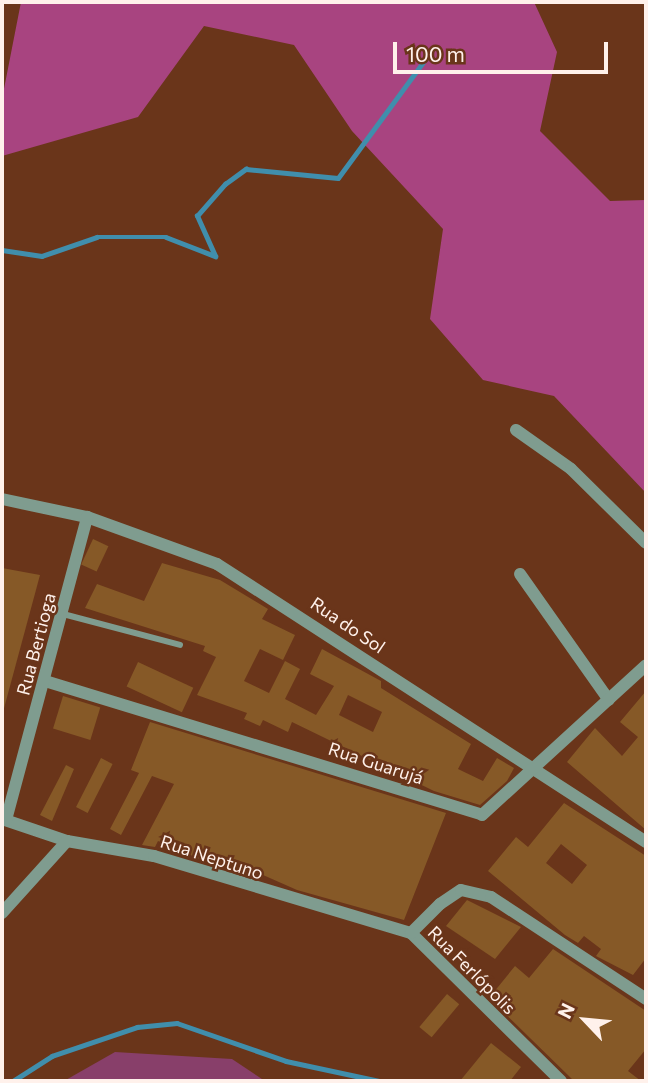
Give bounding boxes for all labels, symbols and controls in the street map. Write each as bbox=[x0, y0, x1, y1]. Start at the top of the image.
scale bar bbox=[396, 28, 611, 72]
text: 100 m bbox=[406, 41, 465, 66]
street label: Rua Bertioga bbox=[12, 591, 60, 697]
street label: Rua do Sol bbox=[307, 592, 389, 658]
street label: Rua Guarujá bbox=[326, 737, 426, 789]
street label: Rua Neptuno bbox=[158, 830, 266, 884]
street label: Rua Ferlópolis bbox=[423, 921, 521, 1019]
north arrow bbox=[550, 985, 620, 1055]
text: N bbox=[552, 999, 579, 1022]

